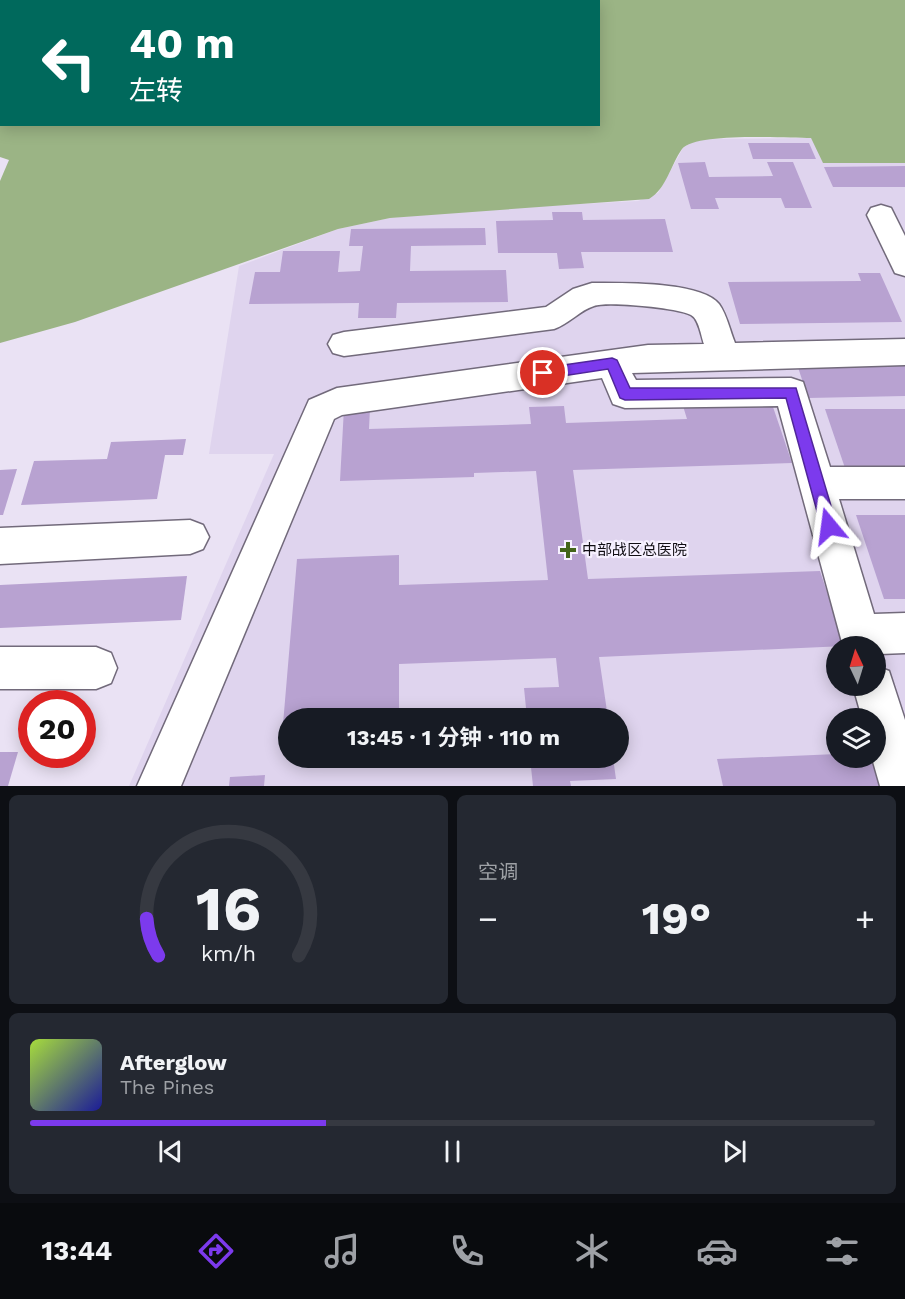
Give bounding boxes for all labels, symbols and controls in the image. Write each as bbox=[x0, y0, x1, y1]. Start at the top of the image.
text: 40 m bbox=[129, 19, 235, 68]
icon: left bbox=[30, 24, 108, 102]
text: 左转 bbox=[129, 75, 183, 107]
pin bbox=[517, 347, 568, 398]
icon: arrive bbox=[526, 356, 559, 389]
position arrow bbox=[797, 494, 861, 558]
marker: 中部战区总医院 bbox=[559, 541, 577, 559]
place label: 中部战区总医院 bbox=[582, 541, 687, 559]
north arrow bbox=[826, 636, 886, 696]
map controls bbox=[826, 636, 886, 768]
speed limit sign: 20 bbox=[18, 690, 96, 768]
button: layers bbox=[826, 708, 886, 768]
text: 13:45 · 1 分钟 · 110 m bbox=[347, 725, 560, 750]
text: 空调 bbox=[478, 860, 518, 884]
text: 16 bbox=[196, 872, 261, 945]
text: 19° bbox=[642, 892, 711, 945]
text: − bbox=[478, 899, 498, 938]
text: + bbox=[855, 899, 875, 938]
text: km/h bbox=[201, 942, 256, 967]
text: Afterglow bbox=[120, 1050, 227, 1075]
text: The Pines bbox=[120, 1075, 214, 1099]
icon: previous bbox=[154, 1135, 187, 1168]
icon: pause bbox=[436, 1135, 469, 1168]
icon: next bbox=[718, 1135, 751, 1168]
icon: directions bbox=[195, 1230, 237, 1272]
icon: music bbox=[321, 1230, 363, 1272]
icon: phone bbox=[446, 1230, 488, 1272]
icon: climate bbox=[571, 1230, 613, 1272]
icon: car bbox=[696, 1230, 738, 1272]
icon: filters bbox=[821, 1230, 863, 1272]
text: 13:44 bbox=[42, 1235, 112, 1267]

